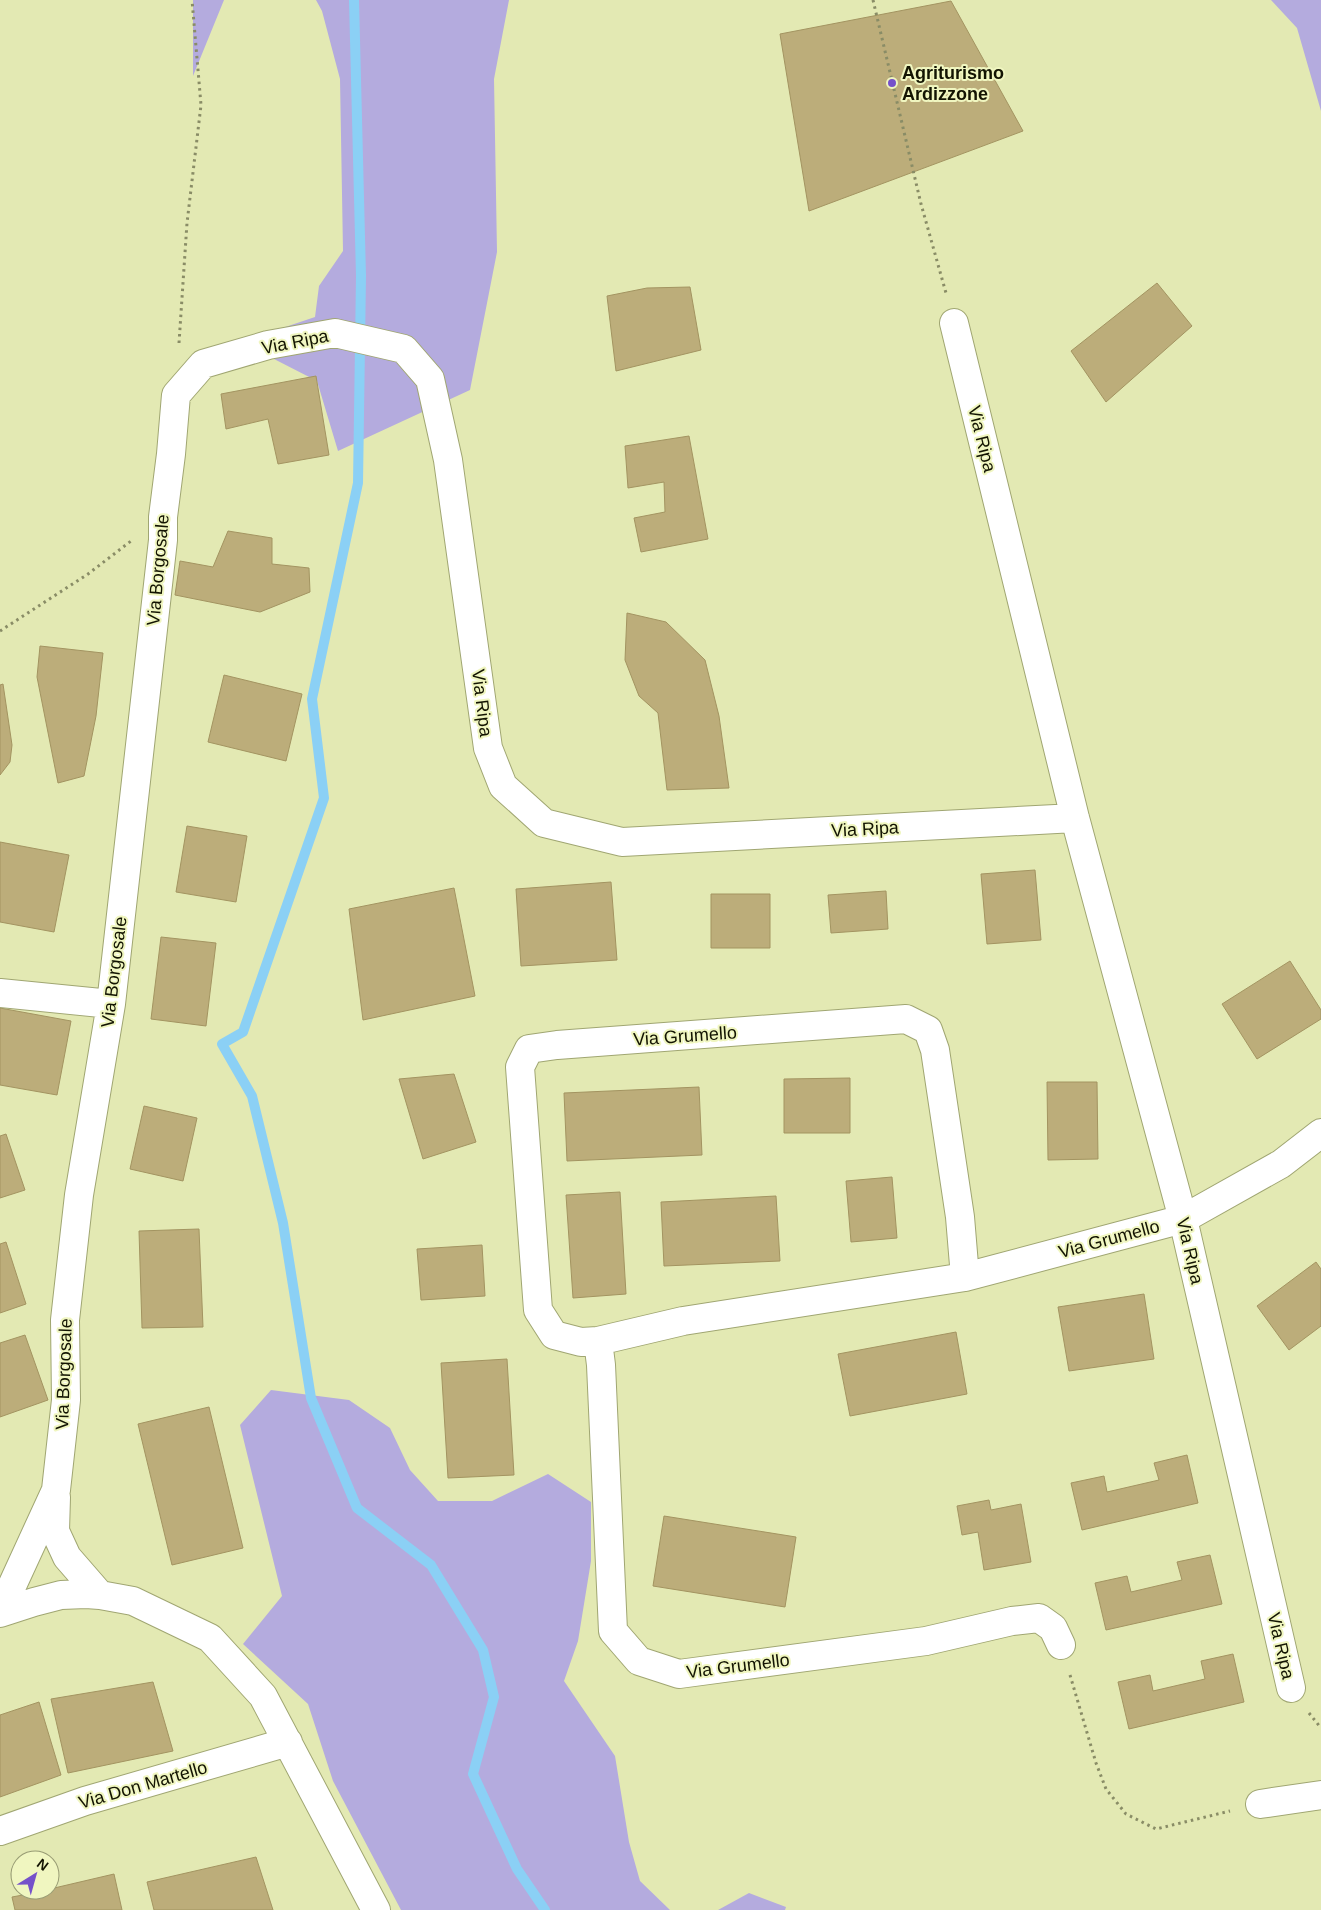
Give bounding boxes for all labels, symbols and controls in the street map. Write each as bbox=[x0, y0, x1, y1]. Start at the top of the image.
place label: Agriturismo Ardizzone bbox=[902, 63, 1004, 104]
marker: Agriturismo Ardizzone bbox=[886, 77, 898, 89]
street label: Via Ripa bbox=[260, 326, 331, 358]
street label: Via Ripa bbox=[964, 404, 1000, 475]
street label: Via Borgosale bbox=[143, 513, 173, 627]
street label: Via Ripa bbox=[468, 668, 496, 739]
street label: Via Ripa bbox=[831, 817, 900, 841]
street label: Via Borgosale bbox=[97, 915, 131, 1029]
street label: Via Grumello bbox=[633, 1022, 737, 1050]
street label: Via Grumello bbox=[1056, 1216, 1162, 1262]
street label: Via Ripa bbox=[1173, 1216, 1208, 1287]
street label: Via Borgosale bbox=[52, 1318, 76, 1430]
street label: Via Ripa bbox=[1264, 1611, 1299, 1682]
street label: Via Grumello bbox=[685, 1650, 791, 1682]
street label: Via Don Martello bbox=[76, 1757, 210, 1813]
north arrow bbox=[10, 1850, 60, 1900]
text: N bbox=[34, 1855, 52, 1874]

